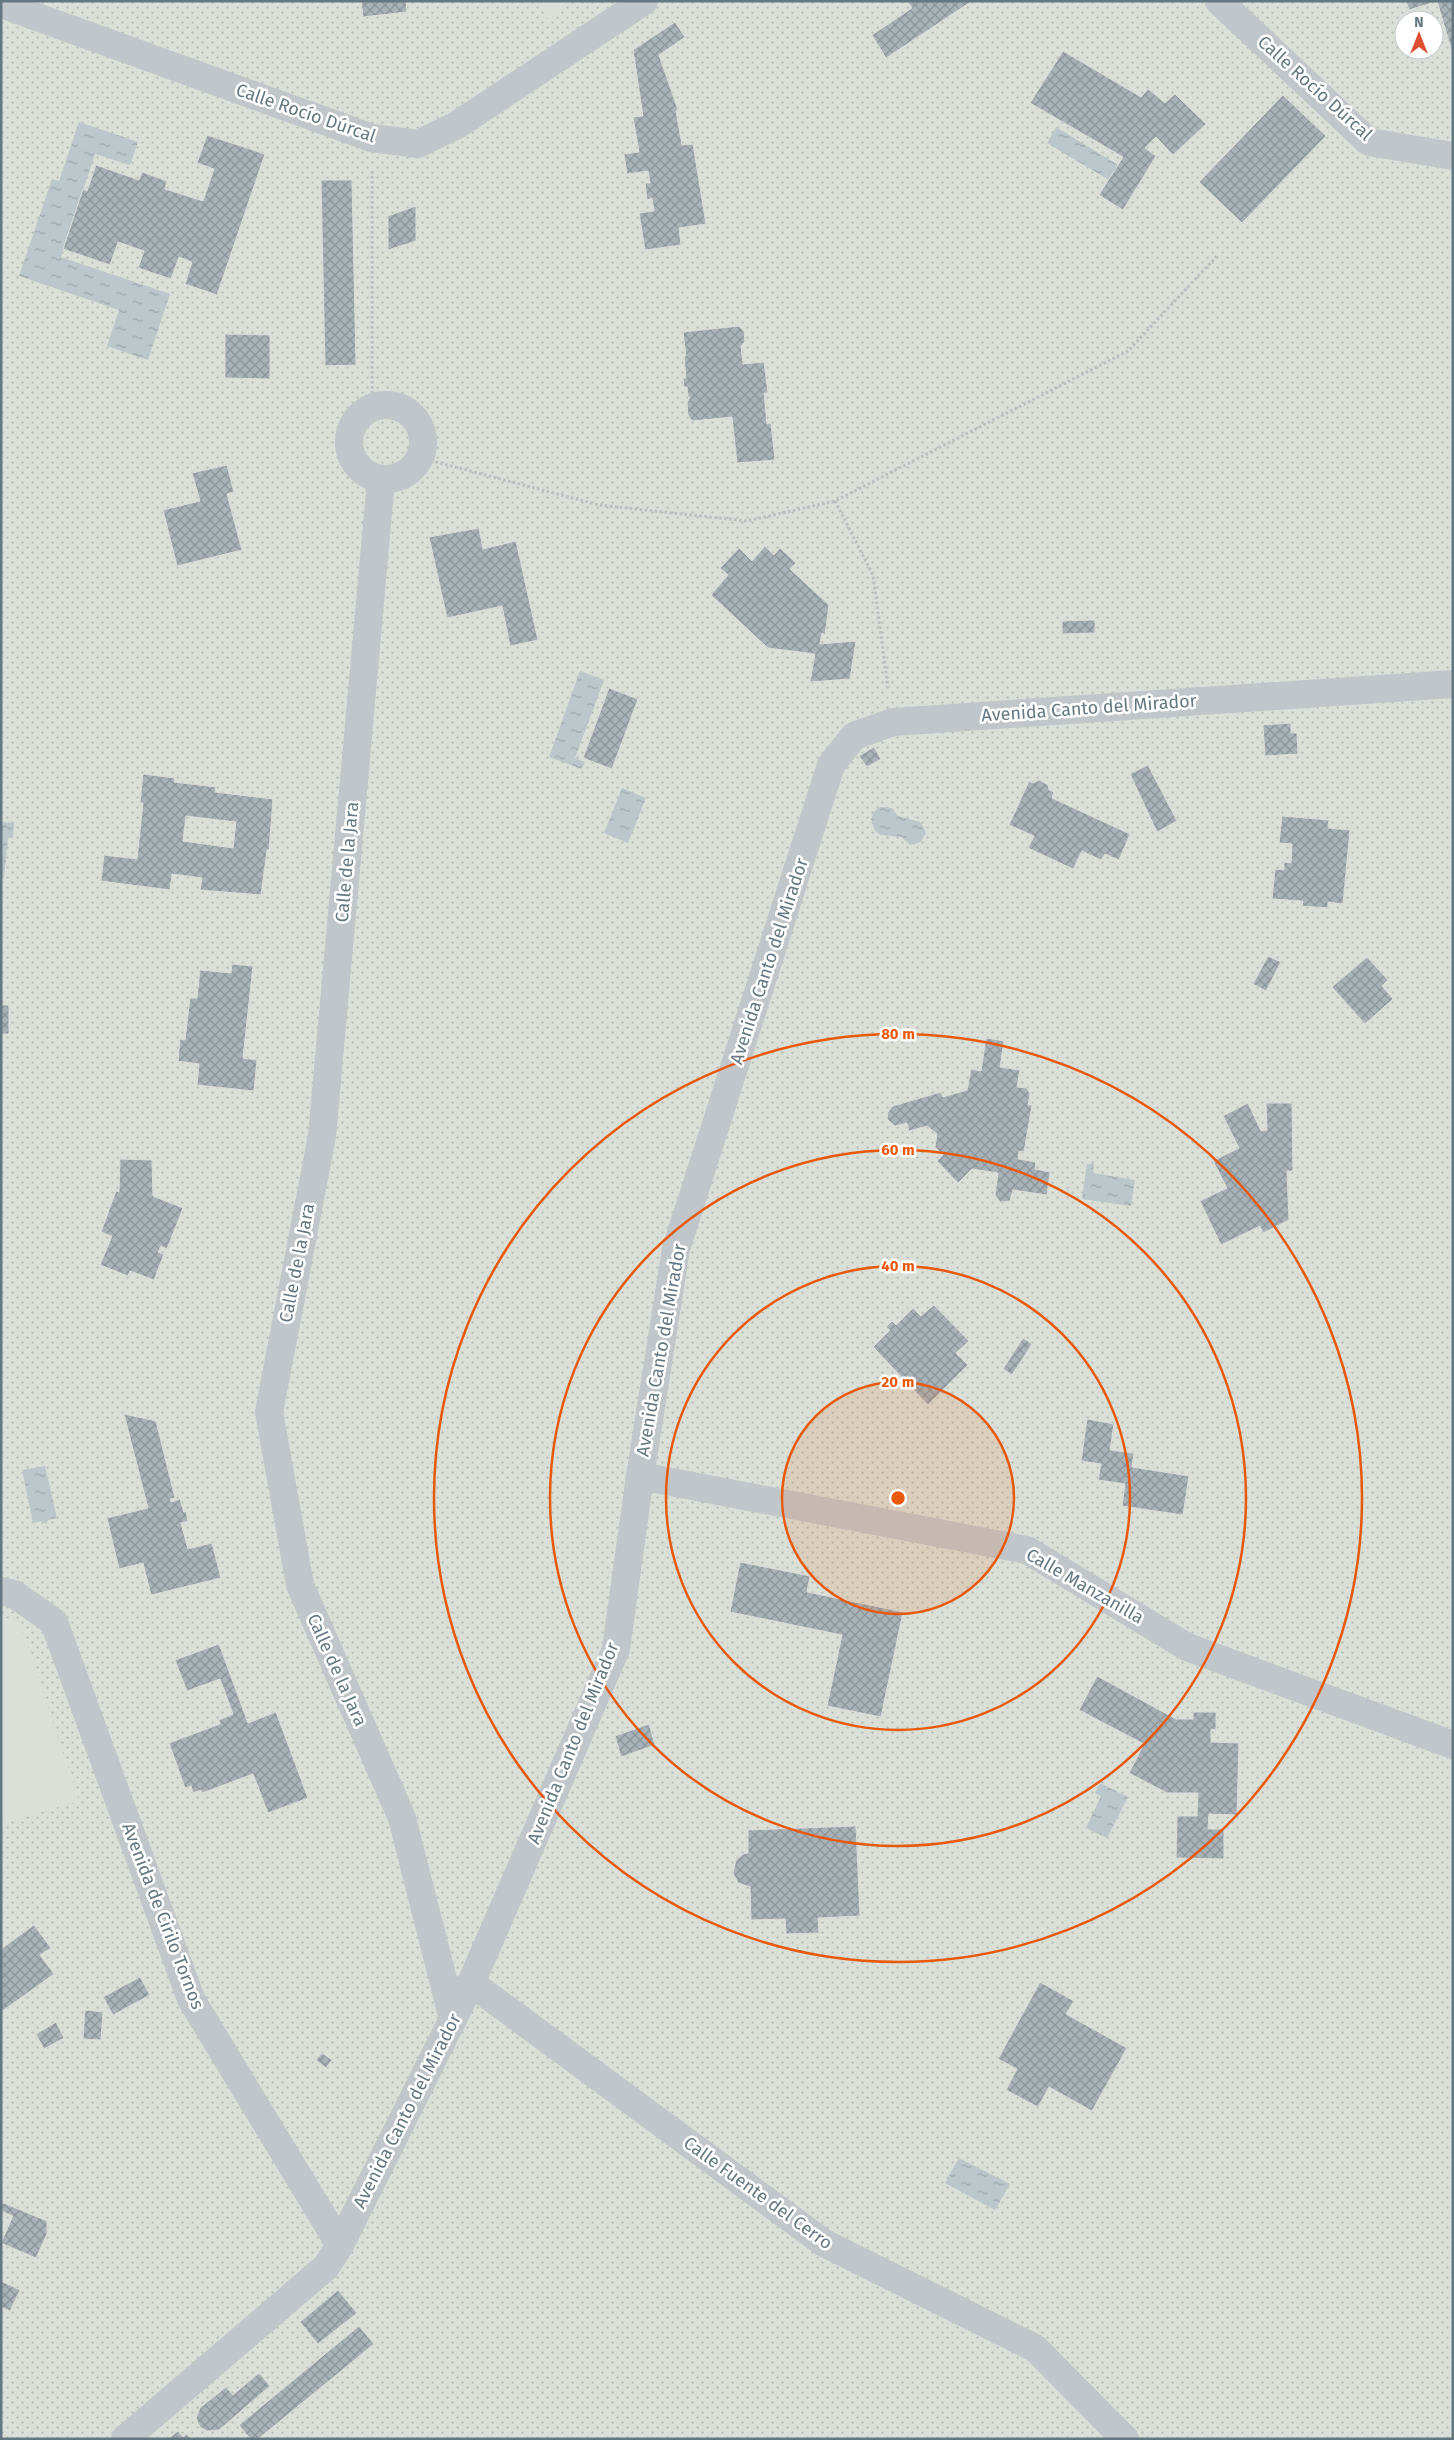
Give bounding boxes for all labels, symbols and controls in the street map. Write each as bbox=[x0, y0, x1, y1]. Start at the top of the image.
north arrow bbox=[1394, 10, 1444, 60]
text: N bbox=[1414, 14, 1424, 31]
street label: Calle Rocío Dúrcal bbox=[1253, 31, 1377, 145]
street label: Calle Rocío Dúrcal bbox=[233, 79, 379, 147]
street label: Avenida Canto del Mirador bbox=[981, 690, 1197, 726]
street label: Calle de la Jara bbox=[331, 801, 363, 923]
street label: Avenida Canto del Mirador bbox=[725, 855, 813, 1067]
text: 80 m bbox=[881, 1025, 915, 1043]
text: 60 m bbox=[881, 1141, 915, 1159]
street label: Calle de la Jara bbox=[275, 1201, 319, 1325]
street label: Avenida Canto del Mirador bbox=[631, 1242, 691, 1458]
text: 40 m bbox=[881, 1257, 915, 1275]
text: 20 m bbox=[882, 1373, 914, 1391]
centre of rings bbox=[889, 1489, 907, 1507]
street label: Calle Manzanilla bbox=[1022, 1543, 1148, 1629]
street label: Calle de la Jara bbox=[302, 1610, 372, 1730]
street label: Avenida Canto del Mirador bbox=[522, 1639, 624, 1847]
street label: Avenida de Cirilo Tornos bbox=[117, 1820, 209, 2012]
street label: Avenida Canto del Mirador bbox=[348, 2010, 466, 2212]
street label: Calle Fuente del Cerro bbox=[679, 2132, 837, 2254]

